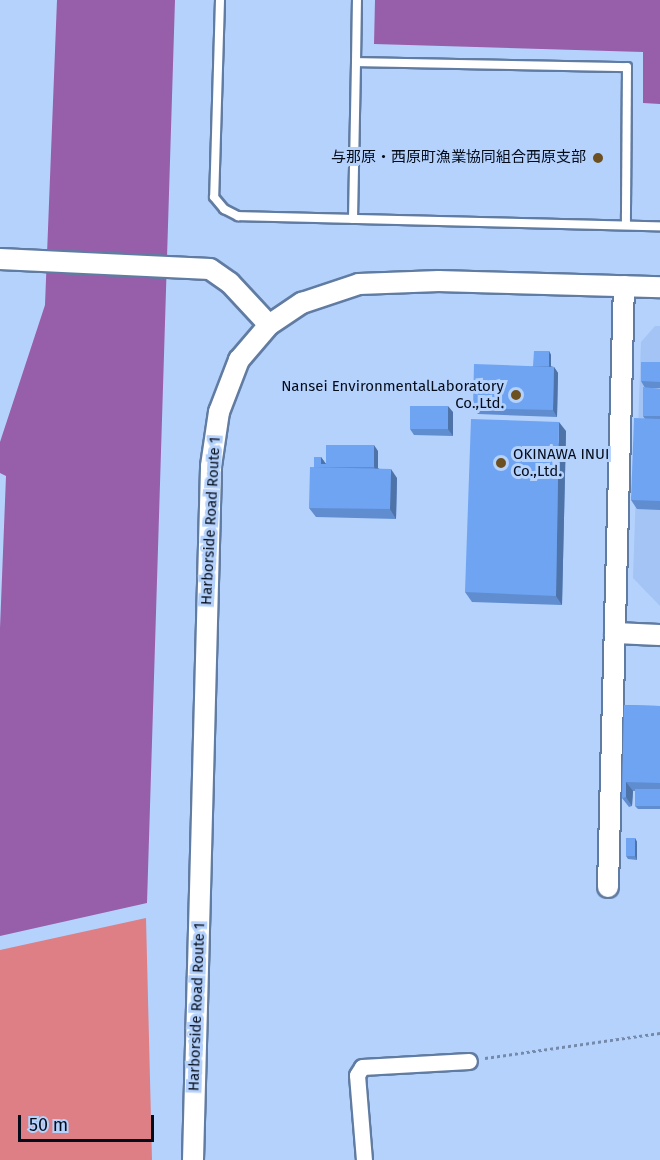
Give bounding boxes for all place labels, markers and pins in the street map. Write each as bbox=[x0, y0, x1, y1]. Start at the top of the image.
place label: 与那原・西原町漁業協同組合西原支部 bbox=[331, 149, 586, 167]
marker: 与那原・西原町漁業協同組合西原支部 bbox=[591, 151, 605, 165]
place label: Nansei EnvironmentalLaboratory Co.,Ltd. bbox=[281, 377, 504, 412]
marker: Nansei EnvironmentalLaboratory Co.,Ltd. bbox=[509, 388, 523, 402]
place label: OKINAWA INUI Co.,Ltd. bbox=[513, 445, 609, 480]
marker: OKINAWA INUI Co.,Ltd. bbox=[494, 456, 508, 470]

